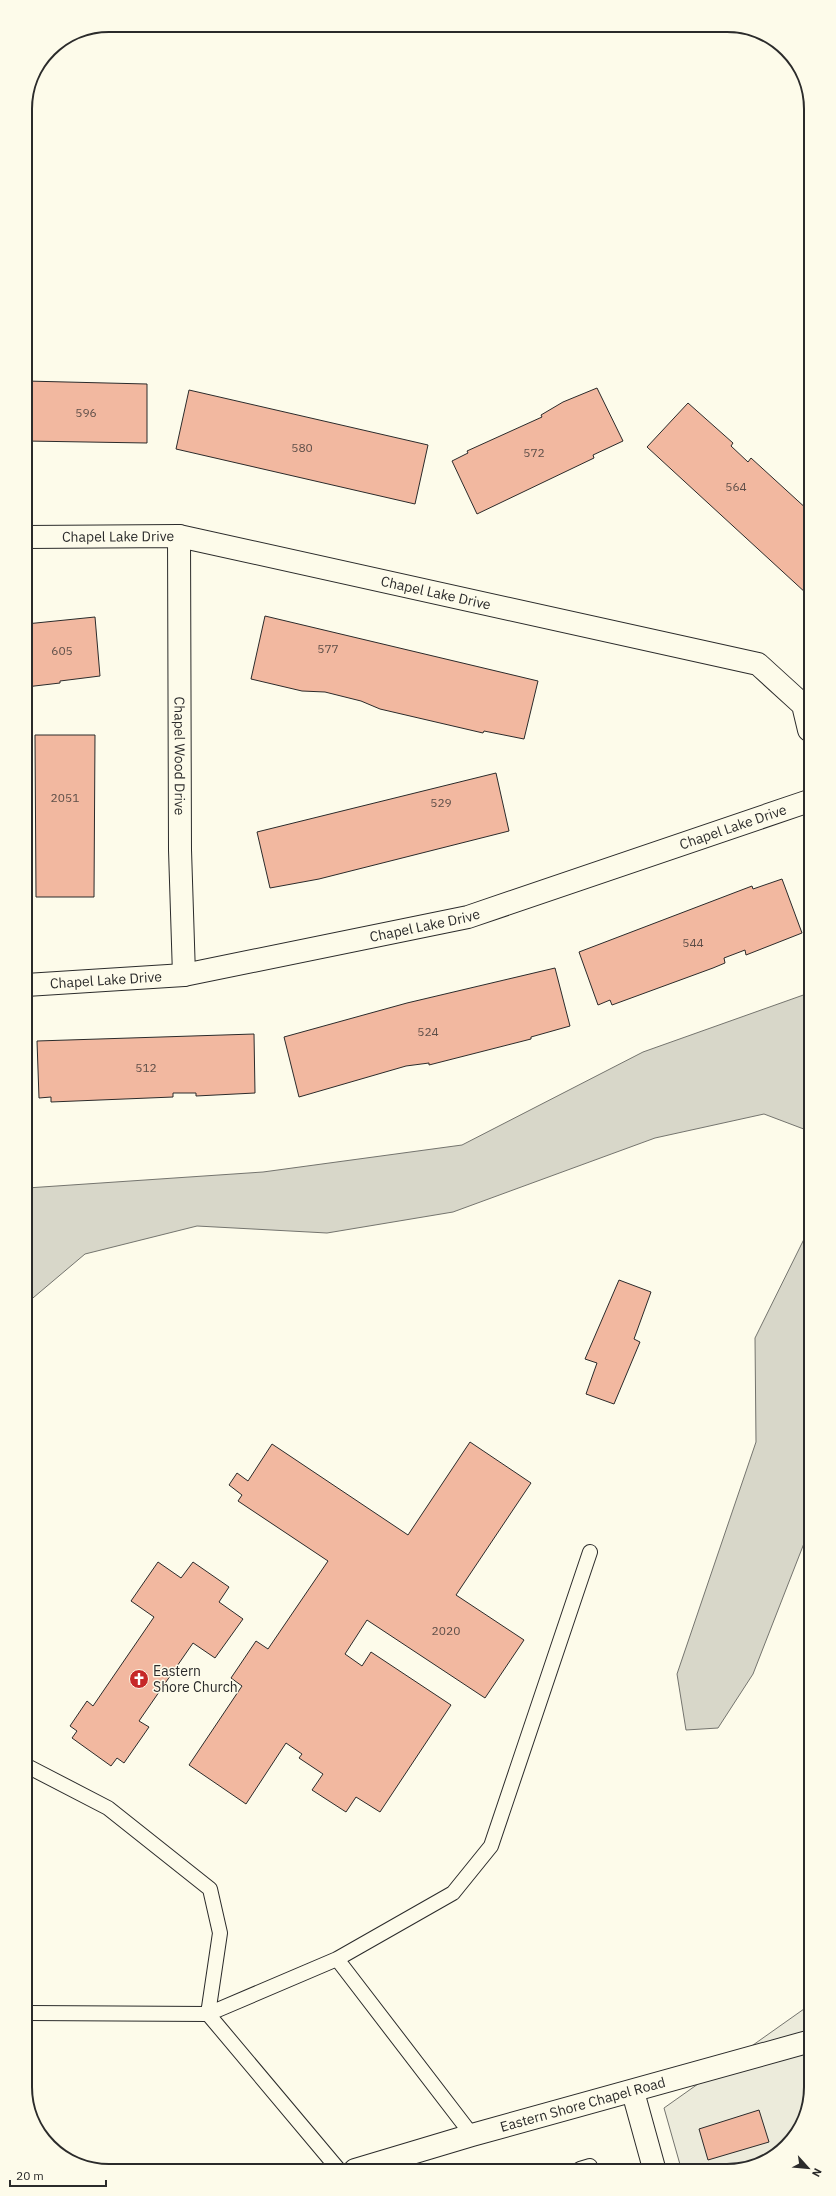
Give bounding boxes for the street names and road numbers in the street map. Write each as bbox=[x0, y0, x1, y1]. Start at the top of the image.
street label: Chapel Lake Drive bbox=[62, 527, 174, 546]
street label: Chapel Lake Drive bbox=[379, 572, 493, 614]
street label: Chapel Wood Drive bbox=[171, 696, 189, 816]
street label: Chapel Lake Drive bbox=[677, 800, 789, 853]
street label: Chapel Lake Drive bbox=[368, 905, 482, 946]
street label: Chapel Lake Drive bbox=[49, 967, 163, 992]
street label: Eastern Shore Chapel Road bbox=[498, 2073, 667, 2136]

